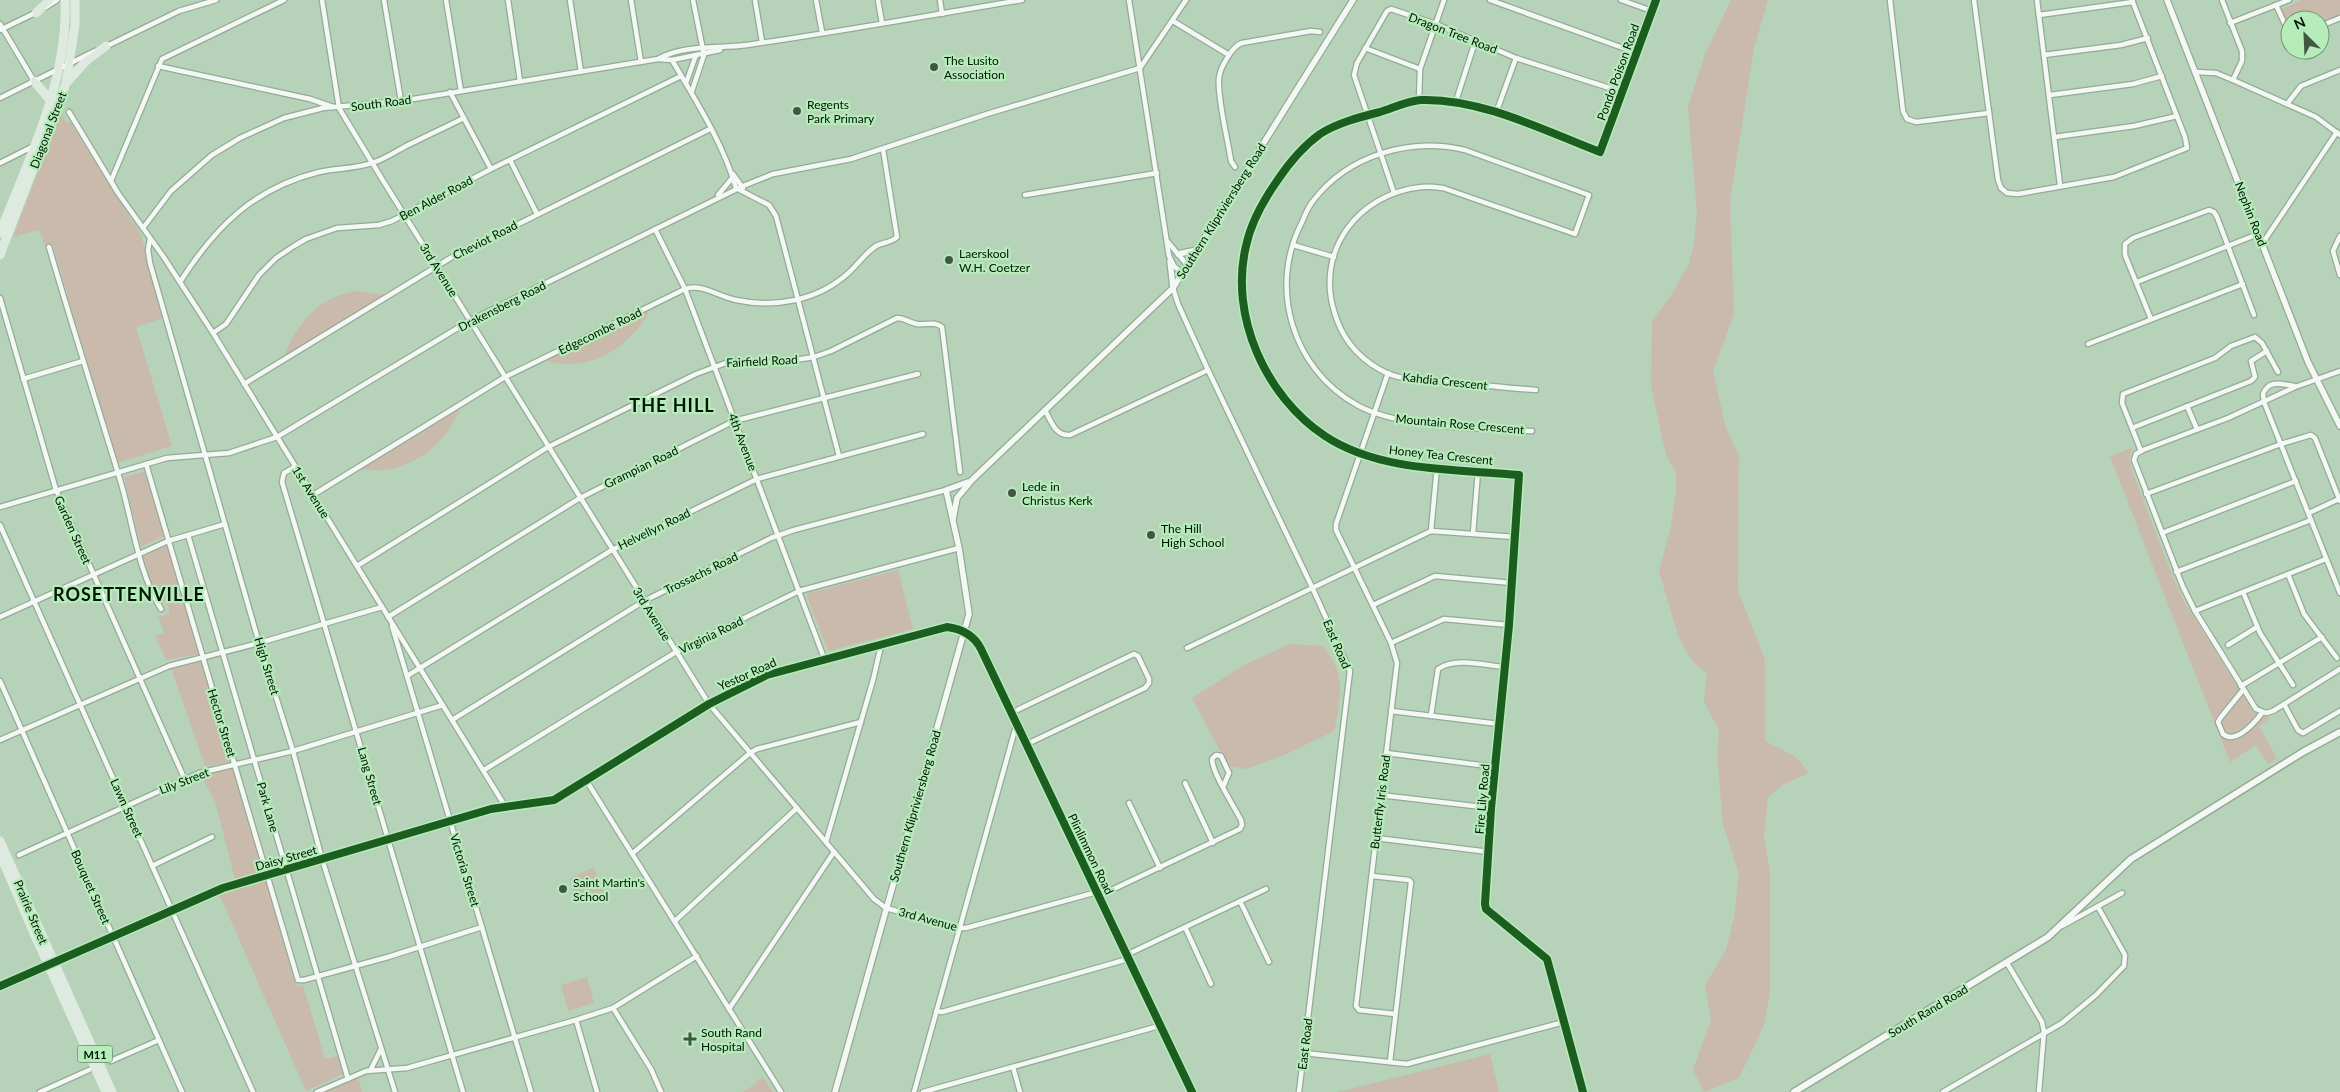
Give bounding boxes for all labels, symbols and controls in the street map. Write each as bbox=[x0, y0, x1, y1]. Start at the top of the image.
street label: Dragon Tree Road bbox=[1407, 9, 1499, 57]
north arrow bbox=[2280, 10, 2330, 60]
text: N bbox=[2291, 13, 2308, 33]
street label: Pondo Poison Road bbox=[1594, 22, 1642, 122]
place label: The Lusito Association bbox=[944, 53, 1005, 82]
marker: The Lusito Association bbox=[928, 61, 940, 73]
street label: Diagonal Street bbox=[26, 89, 70, 170]
street label: South Road bbox=[350, 92, 412, 114]
place label: Regents Park Primary bbox=[807, 97, 875, 126]
marker: Regents Park Primary bbox=[791, 105, 803, 117]
street label: Southern Klipriviersberg Road bbox=[1173, 140, 1269, 282]
street label: Ben Alder Road bbox=[397, 172, 475, 224]
street label: Nephin Road bbox=[2232, 180, 2270, 248]
street label: Cheviot Road bbox=[450, 217, 520, 263]
street label: 3rd Avenue bbox=[417, 240, 461, 300]
place label: Laerskool W.H. Coetzer bbox=[959, 246, 1031, 275]
marker: Laerskool W.H. Coetzer bbox=[943, 254, 955, 266]
street label: Drakensberg Road bbox=[456, 277, 548, 335]
street label: Edgecombe Road bbox=[556, 304, 644, 358]
street label: Fairfield Road bbox=[726, 352, 798, 370]
street label: Kahdia Crescent bbox=[1402, 369, 1489, 393]
district label: THE HILL bbox=[629, 394, 715, 416]
street label: 4th Avenue bbox=[725, 411, 761, 473]
street label: Mountain Rose Crescent bbox=[1395, 411, 1526, 437]
street label: Honey Tea Crescent bbox=[1388, 442, 1495, 468]
street label: Grampian Road bbox=[601, 443, 681, 491]
street label: 1st Avenue bbox=[289, 463, 333, 521]
place label: Lede in Christus Kerk bbox=[1022, 479, 1094, 508]
marker: Lede in Christus Kerk bbox=[1006, 487, 1018, 499]
street label: Garden Street bbox=[51, 493, 95, 567]
street label: Helvellyn Road bbox=[615, 505, 693, 553]
place label: The Hill High School bbox=[1161, 521, 1224, 550]
marker: The Hill High School bbox=[1145, 529, 1157, 541]
street label: Trossachs Road bbox=[662, 549, 740, 597]
district label: ROSETTENVILLE bbox=[53, 583, 205, 605]
street label: 3rd Avenue bbox=[630, 584, 674, 644]
street label: Virginia Road bbox=[676, 613, 746, 657]
street label: East Road bbox=[1320, 617, 1354, 671]
street label: High Street bbox=[251, 635, 283, 697]
street label: Yestor Road bbox=[715, 654, 779, 694]
street label: Hector Street bbox=[204, 687, 240, 760]
street label: Southern Klipriviersberg Road bbox=[886, 728, 944, 884]
street label: Lang Street bbox=[355, 745, 386, 807]
street label: Butterfly Iris Road bbox=[1367, 754, 1393, 850]
street label: Fire Lily Road bbox=[1471, 763, 1493, 835]
street label: Lily Street bbox=[157, 764, 212, 797]
street label: Lawn Street bbox=[107, 776, 147, 840]
street label: Park Lane bbox=[254, 780, 282, 834]
street label: Plinlimmon Road bbox=[1065, 811, 1117, 897]
street label: Victoria Street bbox=[447, 832, 483, 909]
street label: Daisy Street bbox=[253, 842, 319, 874]
street label: Bouquet Street bbox=[68, 847, 114, 927]
place label: Saint Martin's School bbox=[573, 875, 645, 904]
street label: Prairie Street bbox=[11, 878, 52, 947]
marker: Saint Martin's School bbox=[557, 883, 569, 895]
street label: 3rd Avenue bbox=[897, 904, 959, 934]
street label: South Rand Road bbox=[1885, 981, 1971, 1041]
street label: East Road bbox=[1294, 1017, 1316, 1071]
place label: South Rand Hospital bbox=[701, 1025, 762, 1054]
marker: South Rand Hospital bbox=[683, 1032, 697, 1046]
road number: M11 bbox=[78, 1046, 112, 1062]

